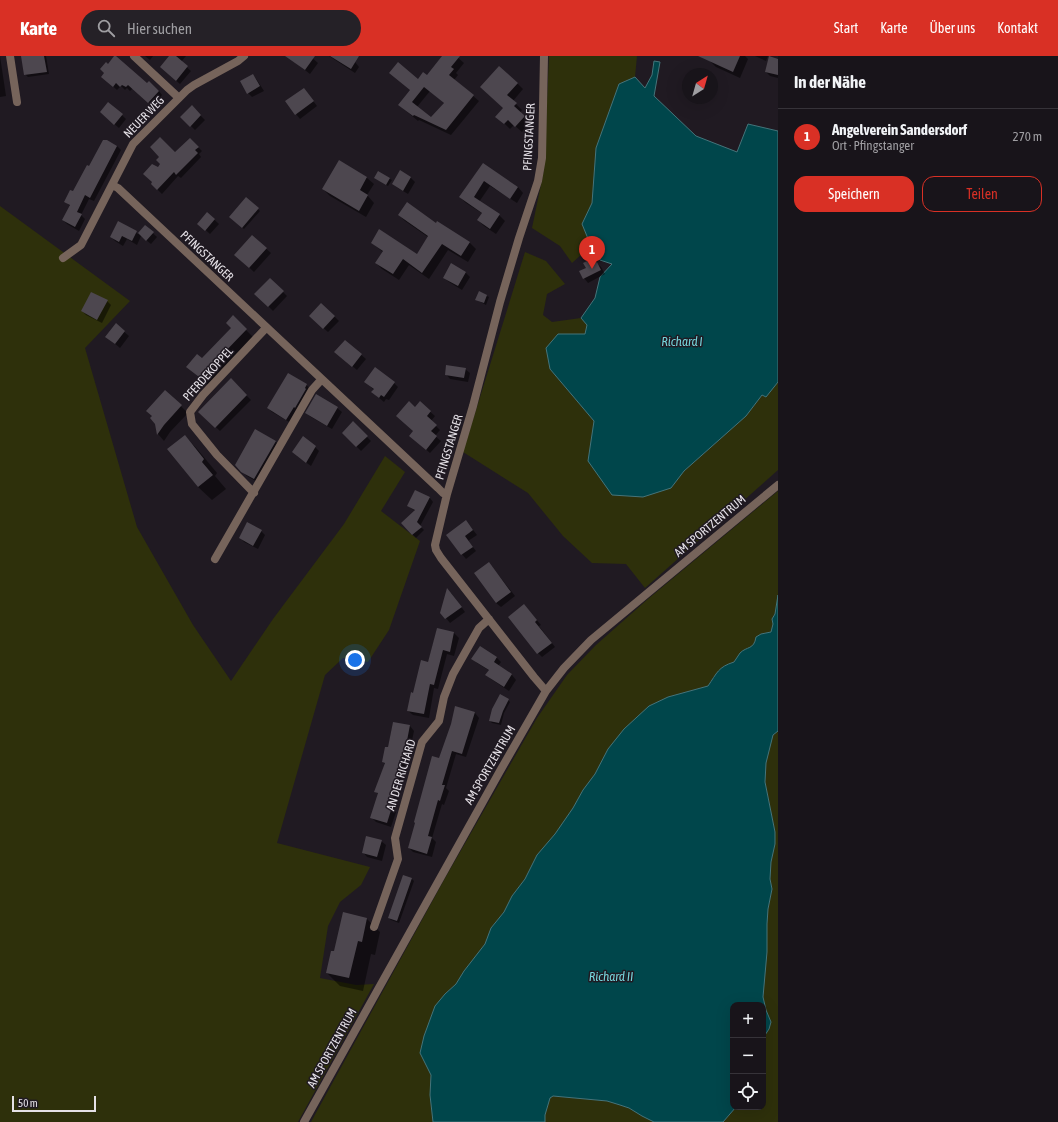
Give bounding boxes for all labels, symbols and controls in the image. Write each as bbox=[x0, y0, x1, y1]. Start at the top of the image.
search box bbox=[81, 10, 361, 46]
text: Karte bbox=[20, 17, 57, 39]
icon: search bbox=[95, 17, 117, 39]
text: Hier suchen bbox=[127, 20, 192, 37]
text: Start bbox=[834, 20, 858, 36]
text: Karte bbox=[880, 20, 908, 36]
text: Über uns bbox=[930, 20, 975, 36]
text: Kontakt bbox=[997, 20, 1038, 36]
north arrow bbox=[682, 68, 718, 104]
text: In der Nähe bbox=[794, 72, 866, 92]
street label: NEUER WEG bbox=[121, 93, 167, 141]
street label: PFINGSTANGER bbox=[520, 103, 538, 171]
text: Angelverein Sandersdorf bbox=[832, 121, 967, 138]
text: 1 bbox=[804, 129, 810, 144]
text: 270 m bbox=[1013, 129, 1042, 144]
text: Ort · Pfingstanger bbox=[832, 138, 914, 153]
button: Speichern bbox=[794, 176, 914, 212]
button: Teilen bbox=[922, 176, 1042, 212]
street label: PFINGSTANGER bbox=[178, 228, 236, 284]
pin: 1 bbox=[579, 236, 605, 269]
water label: Richard I bbox=[661, 334, 703, 349]
street label: PFERDEKOPPEL bbox=[180, 344, 236, 404]
street label: PFINGSTANGER bbox=[432, 413, 466, 481]
street label: AM SPORTZENTRUM bbox=[672, 492, 748, 560]
your location bbox=[345, 650, 365, 670]
street label: AM SPORTZENTRUM bbox=[462, 723, 518, 807]
street label: AN DER RICHARD bbox=[383, 737, 419, 812]
water label: Richard II bbox=[589, 969, 633, 984]
map controls bbox=[730, 1002, 766, 1110]
button: + bbox=[730, 1002, 766, 1038]
street label: AM SPORTZENTRUM bbox=[304, 1006, 360, 1090]
button: − bbox=[730, 1038, 766, 1074]
button: locate bbox=[730, 1074, 766, 1110]
scale bar bbox=[12, 1094, 96, 1113]
text: 50 m bbox=[18, 1097, 38, 1109]

